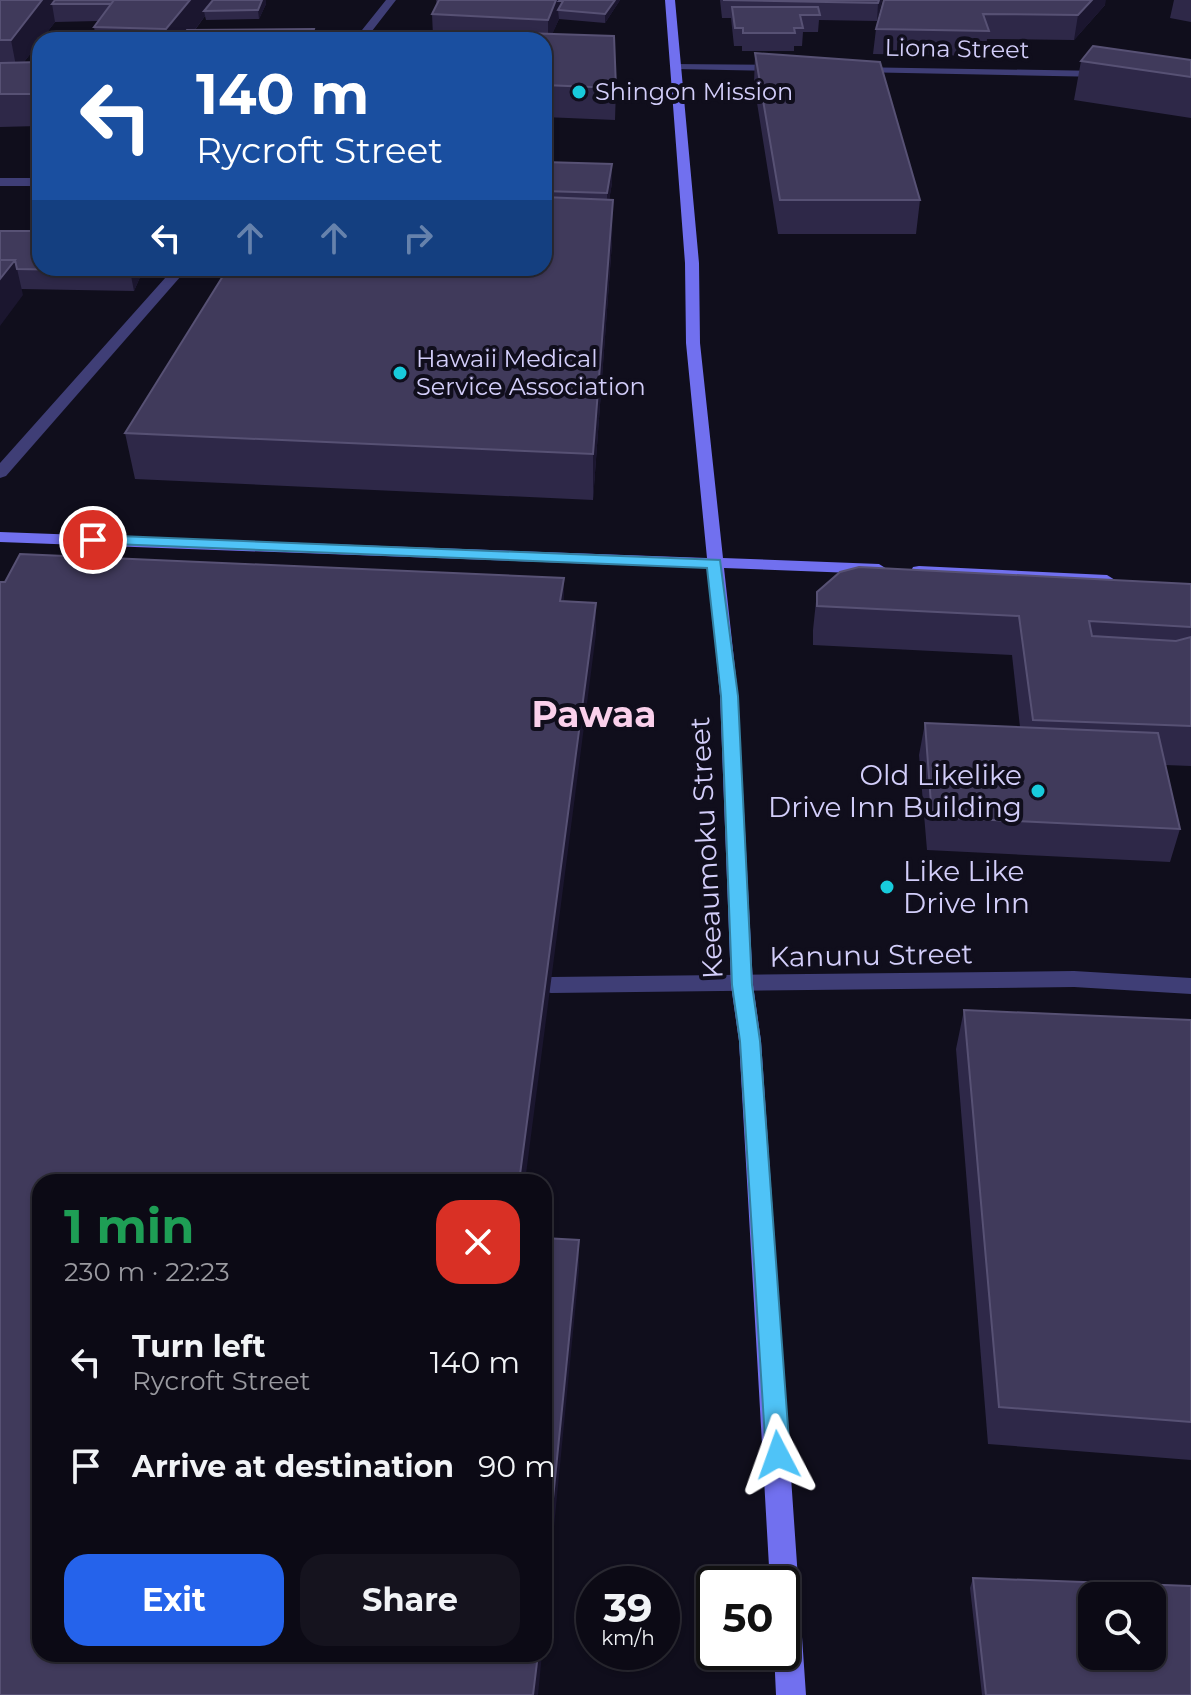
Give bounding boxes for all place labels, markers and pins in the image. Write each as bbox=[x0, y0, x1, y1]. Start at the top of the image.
place label: Shingon Mission bbox=[595, 77, 793, 106]
marker: Shingon Mission bbox=[570, 83, 588, 101]
place label: Hawaii Medical Service Association bbox=[416, 344, 646, 401]
marker: Hawaii Medical Service Association bbox=[391, 364, 409, 382]
pin bbox=[59, 506, 127, 574]
place label: Old Likelike Drive Inn Building bbox=[768, 758, 1022, 824]
marker: Old Likelike Drive Inn Building bbox=[1029, 782, 1047, 800]
place label: Like Like Drive Inn bbox=[903, 854, 1030, 920]
marker: Like Like Drive Inn bbox=[878, 878, 896, 896]

